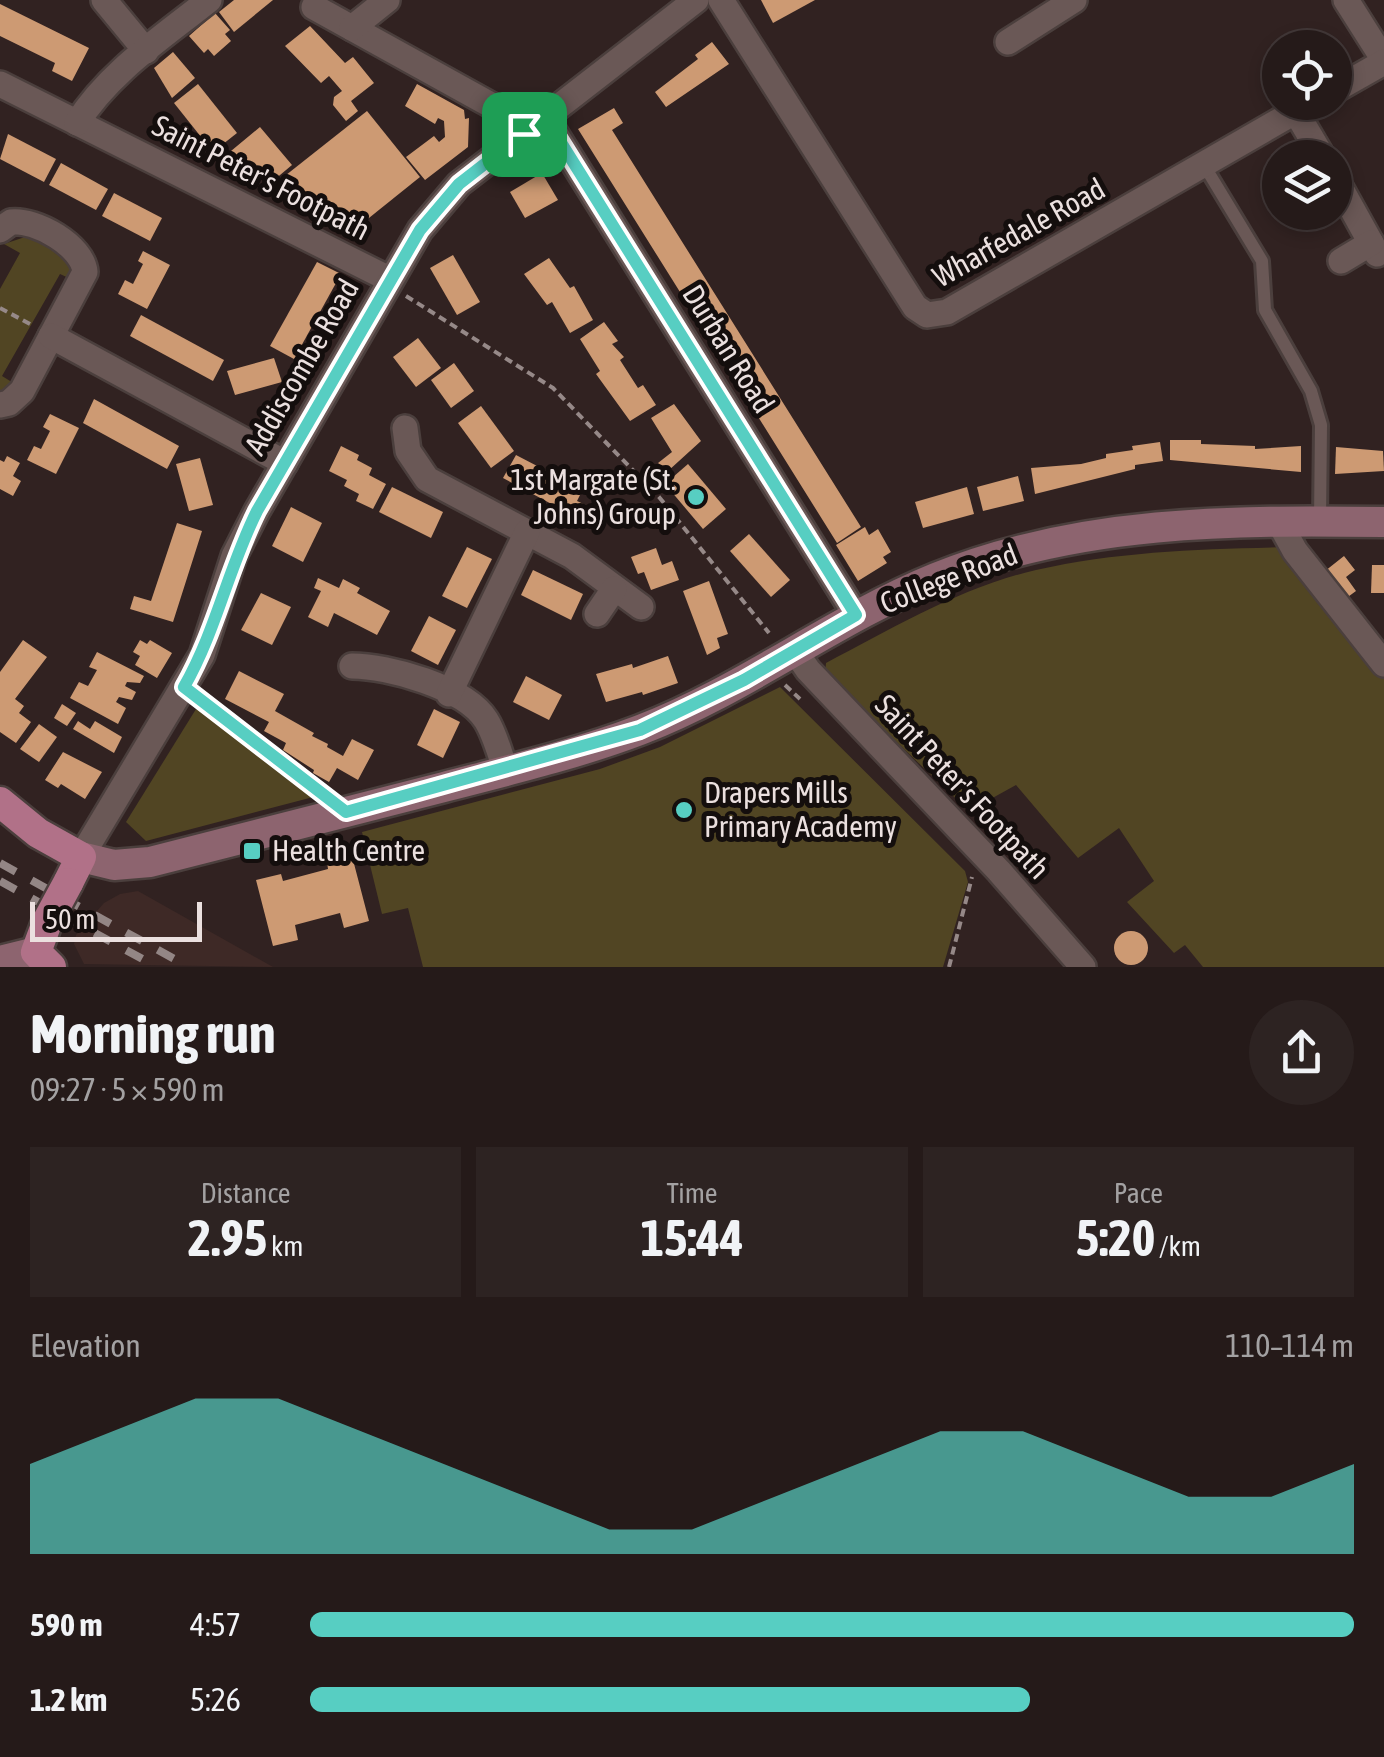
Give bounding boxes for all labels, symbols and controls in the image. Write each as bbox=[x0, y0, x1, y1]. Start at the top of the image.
map controls bbox=[1262, 30, 1352, 230]
button: locate bbox=[1262, 30, 1352, 120]
pin bbox=[482, 92, 567, 177]
icon: arrive bbox=[497, 107, 552, 162]
street label: Saint Peter's Footpath bbox=[147, 108, 376, 246]
button: layers bbox=[1262, 140, 1352, 230]
street label: Wharfedale Road bbox=[927, 171, 1110, 293]
street label: Addiscombe Road bbox=[237, 273, 365, 460]
street label: Durban Road bbox=[676, 278, 781, 419]
place label: 1st Margate (St. Johns) Group bbox=[510, 462, 676, 530]
marker: 1st Margate (St. Johns) Group bbox=[685, 486, 707, 508]
street label: College Road bbox=[875, 536, 1022, 620]
street label: Saint Peter's Footpath bbox=[869, 687, 1057, 885]
place label: Drapers Mills Primary Academy bbox=[704, 775, 897, 843]
marker: Drapers Mills Primary Academy bbox=[673, 799, 695, 821]
place label: Health Centre bbox=[272, 833, 425, 867]
marker: Health Centre bbox=[241, 840, 263, 862]
scale bar bbox=[30, 897, 202, 941]
text: 50 m bbox=[45, 903, 95, 935]
button: share bbox=[1249, 1000, 1354, 1105]
text: Morning run bbox=[30, 1002, 276, 1065]
text: 09:27 · 5 × 590 m bbox=[30, 1071, 224, 1108]
text: Distance bbox=[201, 1177, 291, 1209]
text: Time bbox=[666, 1177, 718, 1209]
text: Pace bbox=[1114, 1177, 1163, 1209]
text: 2.95 bbox=[188, 1209, 267, 1267]
text: 15:44 bbox=[641, 1209, 743, 1267]
text: 5:20 bbox=[1076, 1209, 1155, 1267]
text: km bbox=[267, 1230, 304, 1262]
text: /km bbox=[1155, 1230, 1201, 1262]
text: Elevation bbox=[30, 1327, 141, 1364]
text: 110–114 m bbox=[1225, 1327, 1354, 1364]
text: 590 m bbox=[30, 1606, 103, 1643]
text: 4:57 bbox=[190, 1606, 241, 1643]
text: 1.2 km bbox=[30, 1681, 107, 1718]
text: 5:26 bbox=[190, 1681, 241, 1718]

